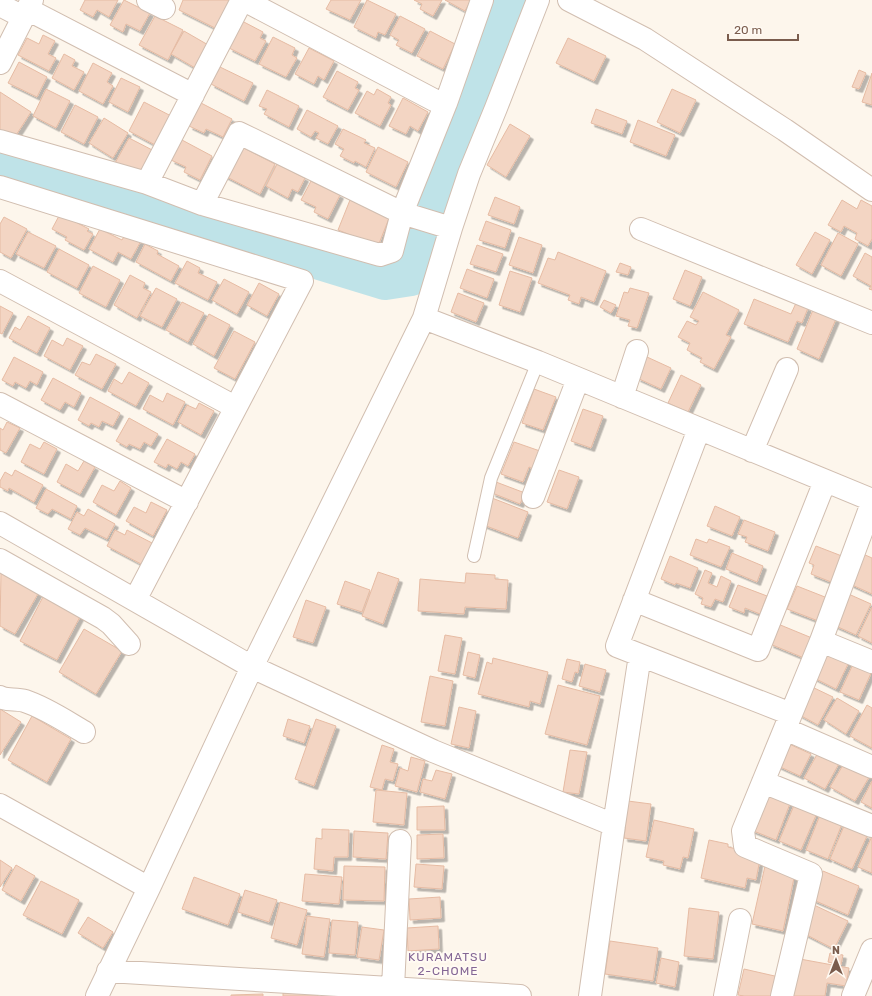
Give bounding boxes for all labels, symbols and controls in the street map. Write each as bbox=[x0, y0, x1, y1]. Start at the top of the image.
scale bar bbox=[728, 16, 798, 42]
text: 20 m bbox=[734, 23, 762, 37]
north arrow bbox=[816, 940, 856, 980]
text: N bbox=[832, 944, 840, 957]
district label: KURAMATSU 2-CHOME bbox=[408, 950, 488, 978]

